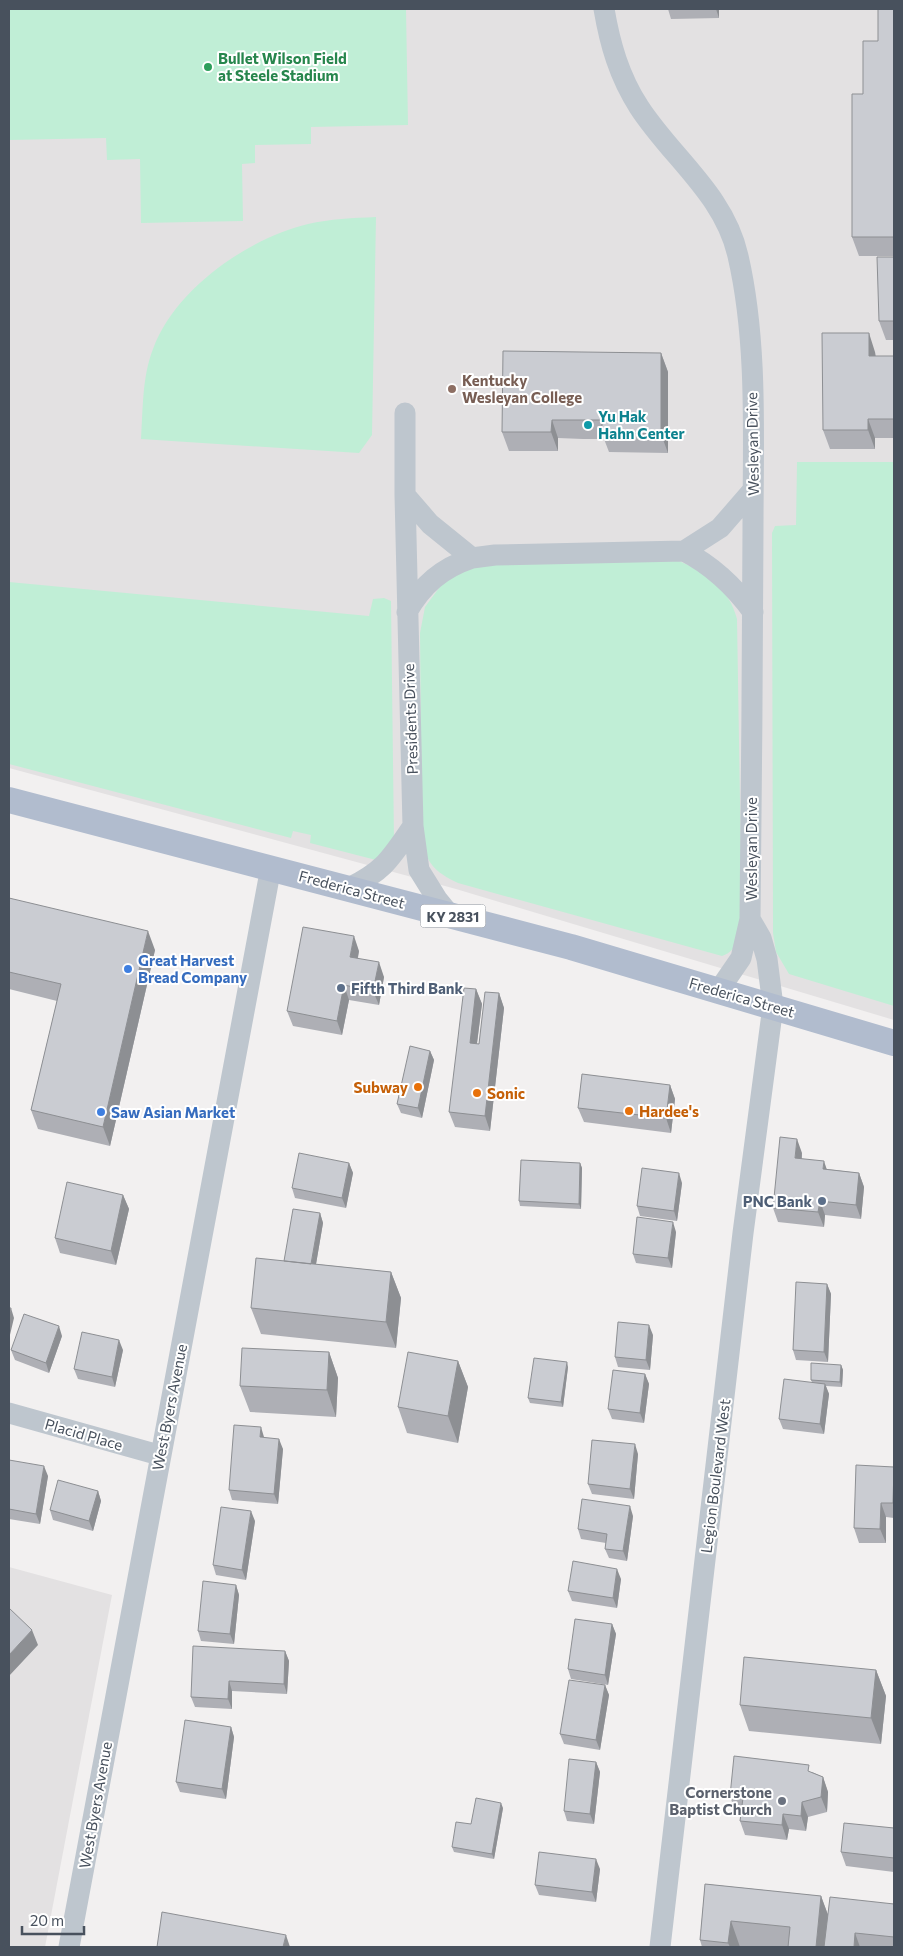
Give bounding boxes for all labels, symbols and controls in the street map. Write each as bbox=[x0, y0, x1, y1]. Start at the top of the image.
place label: Bullet Wilson Field at Steele Stadium bbox=[218, 49, 347, 84]
marker: Bullet Wilson Field at Steele Stadium bbox=[202, 61, 214, 73]
place label: Kentucky Wesleyan College bbox=[462, 371, 582, 406]
marker: Kentucky Wesleyan College bbox=[446, 383, 458, 395]
street label: Wesleyan Drive bbox=[742, 392, 762, 496]
place label: Yu Hak Hahn Center bbox=[598, 407, 685, 442]
marker: Yu Hak Hahn Center bbox=[582, 419, 594, 431]
street label: Presidents Drive bbox=[399, 663, 421, 775]
street label: Wesleyan Drive bbox=[742, 797, 760, 901]
street label: Frederica Street bbox=[297, 866, 407, 912]
road number: KY 2831 bbox=[420, 904, 486, 928]
place label: Great Harvest Bread Company bbox=[138, 951, 248, 986]
marker: Great Harvest Bread Company bbox=[122, 963, 134, 975]
street label: Frederica Street bbox=[687, 973, 797, 1021]
place label: Fifth Third Bank bbox=[351, 979, 464, 997]
marker: Fifth Third Bank bbox=[335, 982, 347, 994]
place label: Subway bbox=[354, 1078, 409, 1096]
marker: Subway bbox=[412, 1081, 424, 1093]
place label: Sonic bbox=[487, 1084, 525, 1102]
marker: Sonic bbox=[471, 1087, 483, 1099]
place label: Hardee's bbox=[639, 1102, 699, 1120]
place label: Saw Asian Market bbox=[111, 1103, 235, 1121]
marker: Hardee's bbox=[623, 1105, 635, 1117]
marker: Saw Asian Market bbox=[95, 1106, 107, 1118]
place label: PNC Bank bbox=[743, 1192, 812, 1210]
marker: PNC Bank bbox=[816, 1195, 828, 1207]
street label: West Byers Avenue bbox=[148, 1342, 190, 1472]
street label: Legion Boulevard West bbox=[697, 1398, 733, 1554]
street label: Placid Place bbox=[43, 1414, 125, 1454]
street label: West Byers Avenue bbox=[75, 1740, 115, 1870]
place label: Cornerstone Baptist Church bbox=[669, 1783, 772, 1818]
marker: Cornerstone Baptist Church bbox=[776, 1795, 788, 1807]
scale bar bbox=[22, 1904, 85, 1936]
text: 20 m bbox=[30, 1911, 64, 1929]

